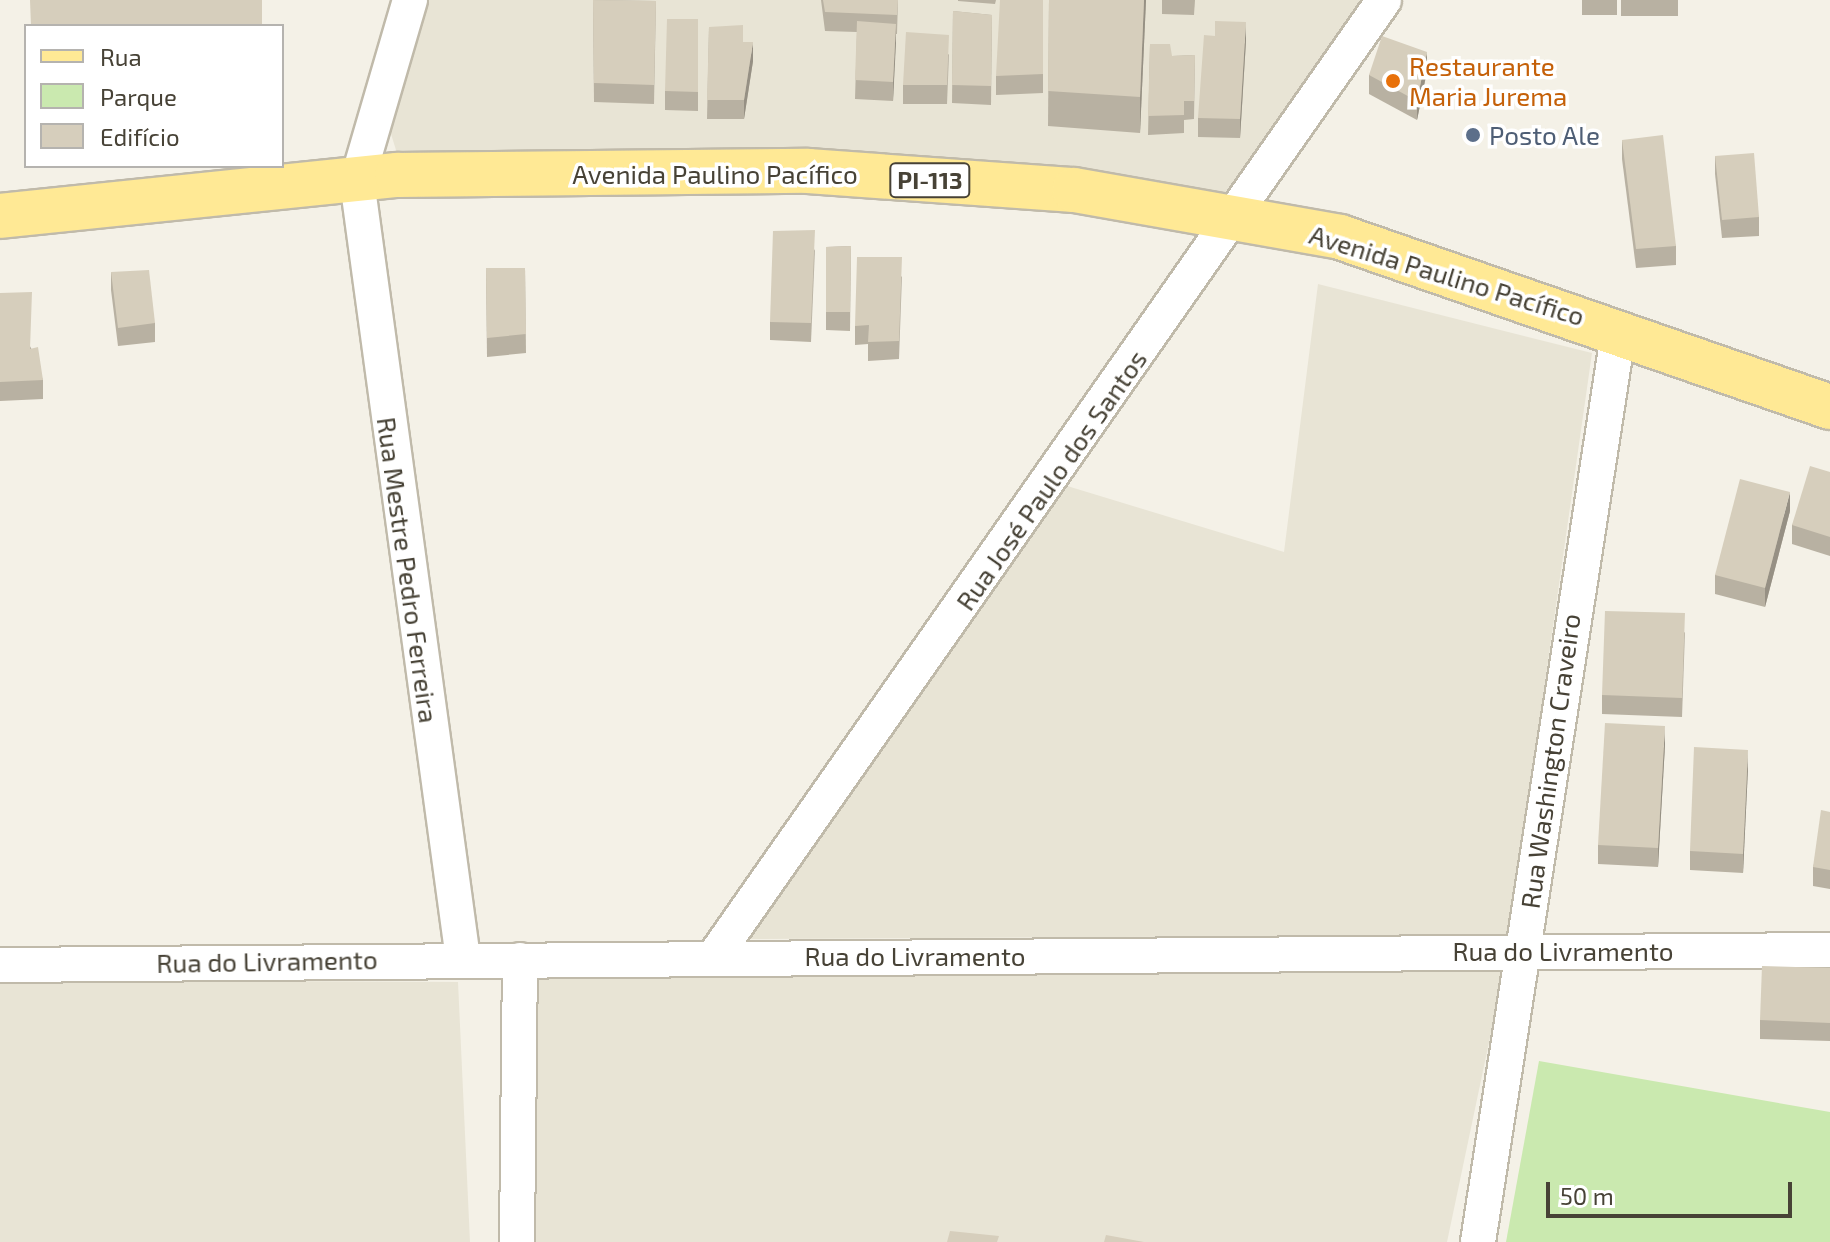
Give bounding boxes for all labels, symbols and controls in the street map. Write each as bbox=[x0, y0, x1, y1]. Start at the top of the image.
legend bbox=[24, 24, 284, 168]
text: Rua bbox=[100, 42, 142, 71]
place label: Restaurante Maria Jurema bbox=[1409, 50, 1568, 112]
marker: Restaurante Maria Jurema bbox=[1384, 72, 1402, 90]
text: Parque bbox=[100, 82, 177, 111]
place label: Posto Ale bbox=[1489, 119, 1600, 151]
text: Edifício bbox=[100, 122, 180, 151]
marker: Posto Ale bbox=[1464, 126, 1482, 144]
street label: Avenida Paulino Pacífico bbox=[572, 158, 858, 190]
road number: PI-113 bbox=[888, 160, 972, 200]
street label: Avenida Paulino Pacífico bbox=[1306, 218, 1588, 332]
street label: Rua José Paulo dos Santos bbox=[949, 344, 1153, 616]
street label: Rua Mestre Pedro Ferreira bbox=[371, 415, 445, 725]
street label: Rua Washington Craveiro bbox=[1514, 611, 1586, 911]
street label: Rua do Livramento bbox=[1452, 935, 1674, 967]
street label: Rua do Livramento bbox=[804, 940, 1026, 972]
street label: Rua do Livramento bbox=[156, 943, 378, 979]
scale bar bbox=[1550, 1166, 1796, 1216]
text: 50 m bbox=[1560, 1181, 1614, 1210]

